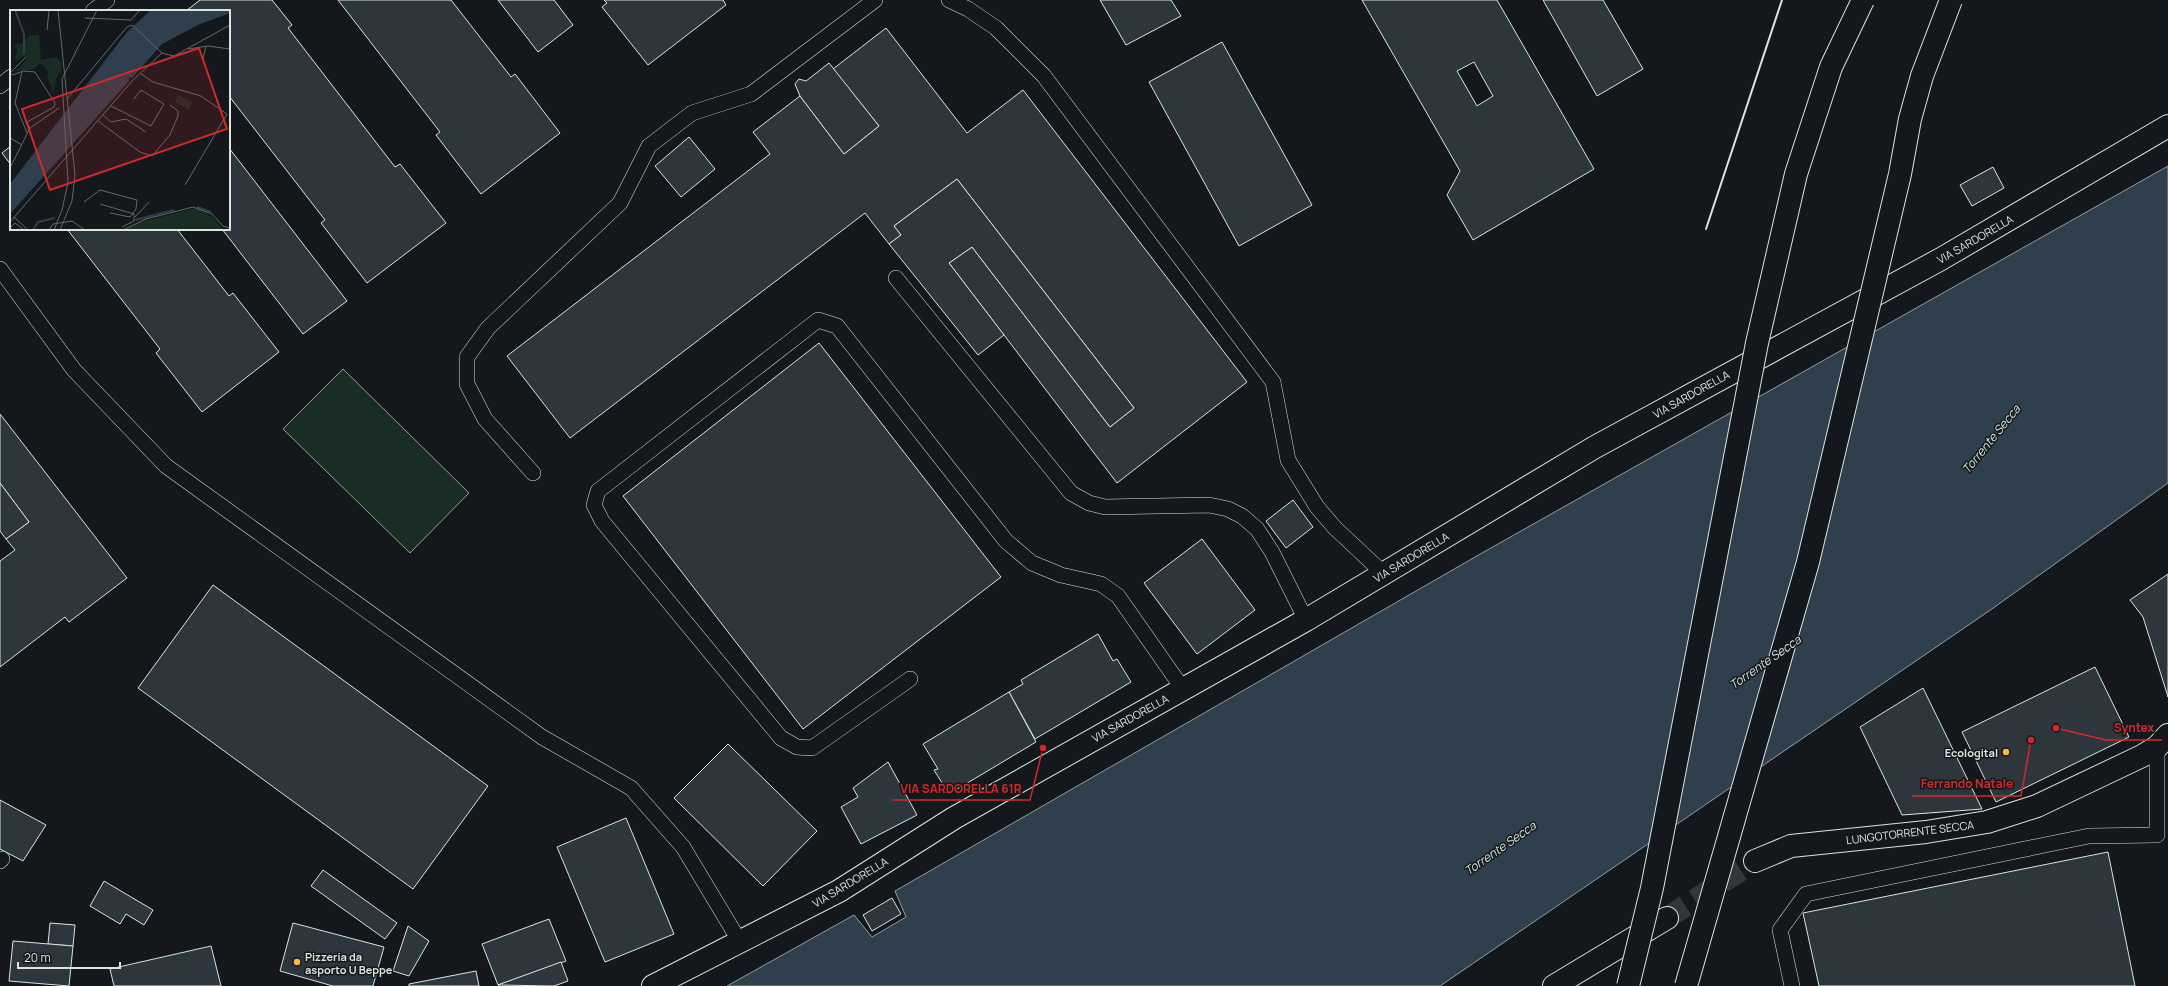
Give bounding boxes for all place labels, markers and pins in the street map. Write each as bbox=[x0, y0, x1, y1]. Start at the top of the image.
callout: Syntex bbox=[2106, 716, 2162, 740]
place label: Ecologital bbox=[1945, 745, 1998, 760]
marker: Ecologital bbox=[2001, 747, 2011, 757]
callout: Ferrando Natale bbox=[1912, 772, 2021, 796]
callout: VIA SARDORELLA 61R bbox=[892, 776, 1030, 800]
place label: Pizzeria da asporto U Beppe bbox=[305, 949, 393, 977]
marker: Pizzeria da asporto U Beppe bbox=[292, 957, 302, 967]

